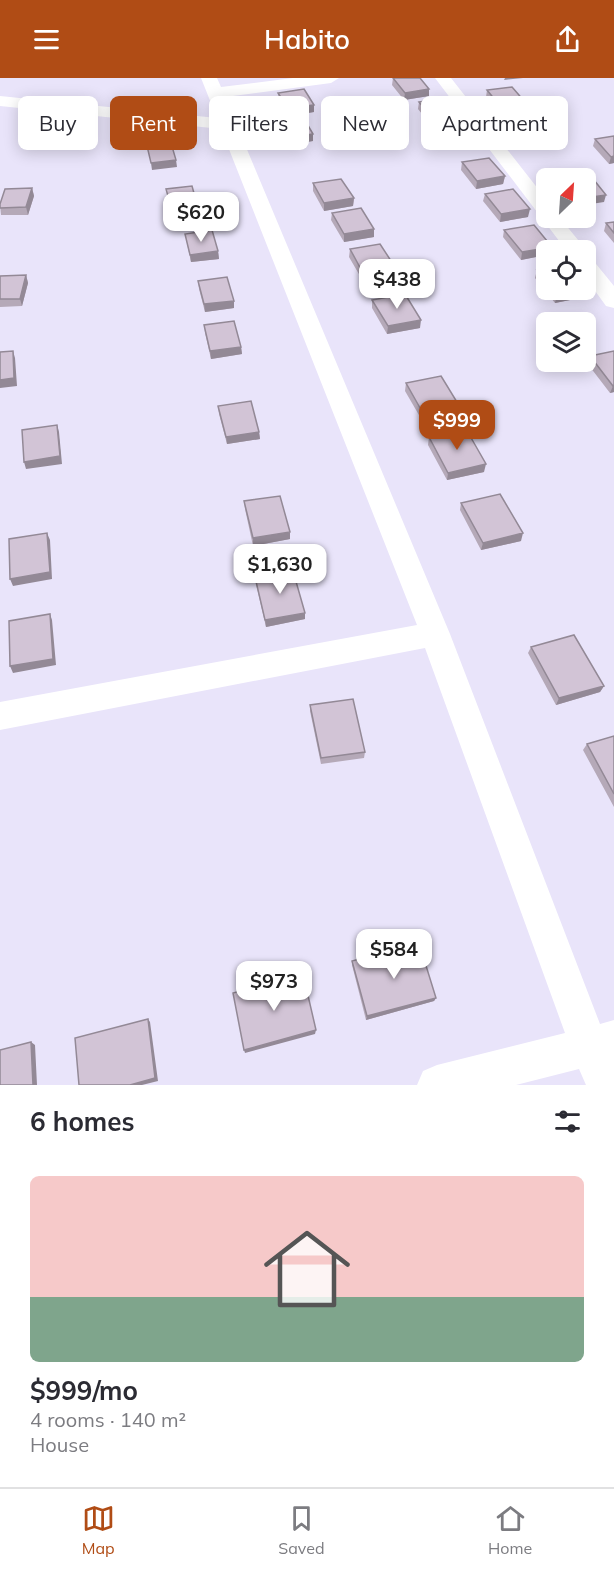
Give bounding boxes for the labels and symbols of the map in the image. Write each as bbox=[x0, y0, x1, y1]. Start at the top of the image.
north arrow bbox=[536, 168, 596, 228]
pin: $620 bbox=[165, 192, 237, 243]
pin: $438 bbox=[361, 259, 433, 310]
pin: $999 bbox=[421, 400, 493, 451]
pin: $1,630 bbox=[231, 544, 329, 595]
pin: $584 bbox=[358, 929, 430, 980]
pin: $973 bbox=[238, 961, 310, 1012]

